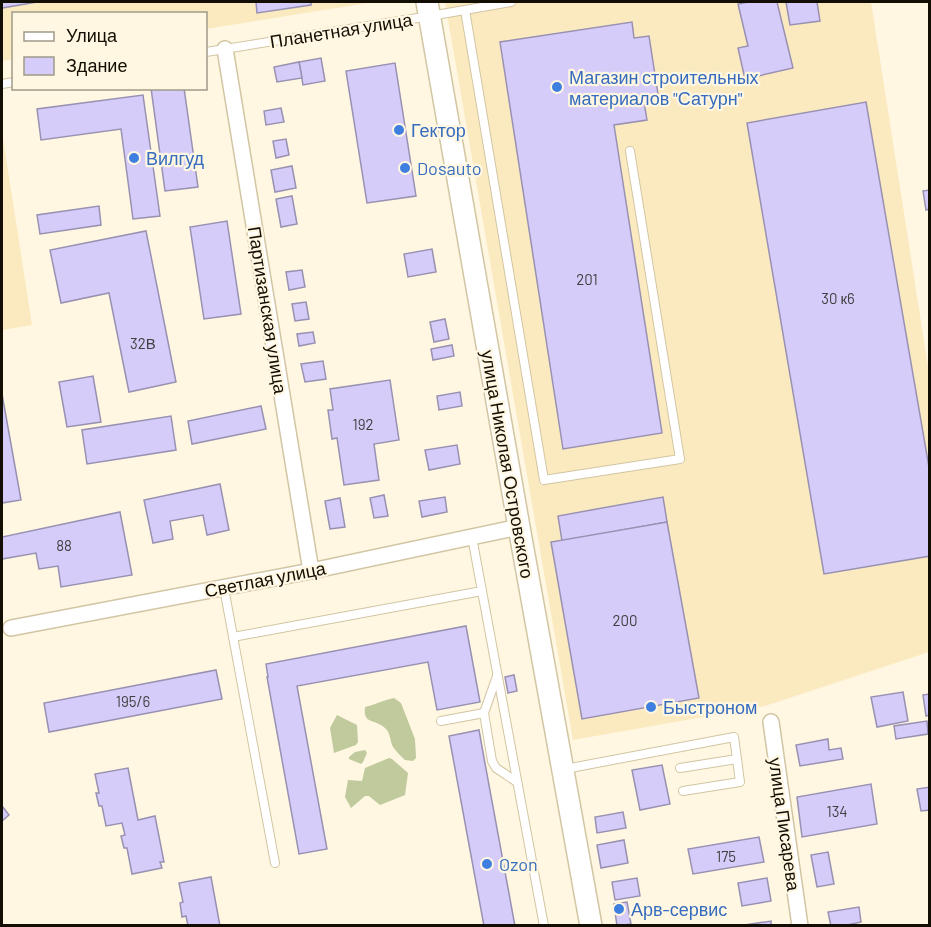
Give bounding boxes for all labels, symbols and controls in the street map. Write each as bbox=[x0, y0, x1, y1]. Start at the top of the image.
street label: Планетная улица bbox=[268, 8, 415, 52]
legend bbox=[12, 12, 207, 90]
text: Улица bbox=[66, 24, 118, 46]
text: Здание bbox=[66, 54, 127, 76]
place label: Магазин строительных материалов "Сатурн" bbox=[569, 66, 759, 109]
marker: Магазин строительных материалов "Сатурн" bbox=[550, 80, 564, 94]
place label: Гектор bbox=[411, 119, 466, 141]
marker: Гектор bbox=[392, 123, 406, 137]
place label: Вилгуд bbox=[146, 147, 205, 169]
marker: Вилгуд bbox=[127, 151, 141, 165]
place label: Dosauto bbox=[417, 157, 482, 179]
marker: Dosauto bbox=[398, 161, 412, 175]
street label: Партизанская улица bbox=[244, 225, 292, 396]
house number: 201 bbox=[576, 270, 598, 288]
house number: 30 к6 bbox=[821, 289, 855, 307]
house number: 32В bbox=[130, 334, 156, 352]
street label: улица Николая Островского bbox=[477, 348, 539, 580]
house number: 192 bbox=[352, 415, 374, 433]
house number: 88 bbox=[56, 536, 72, 554]
street label: Светлая улица bbox=[203, 556, 328, 602]
house number: 200 bbox=[613, 611, 638, 629]
house number: 195/6 bbox=[116, 692, 150, 710]
place label: Быстроном bbox=[663, 696, 757, 718]
marker: Быстроном bbox=[644, 700, 658, 714]
street label: улица Писарева bbox=[765, 756, 805, 893]
house number: 134 bbox=[826, 802, 848, 820]
house number: 175 bbox=[716, 847, 736, 865]
place label: Ozon bbox=[499, 853, 538, 875]
marker: Ozon bbox=[480, 857, 494, 871]
place label: Арв-сервис bbox=[631, 898, 727, 920]
marker: Арв-сервис bbox=[612, 902, 626, 916]

